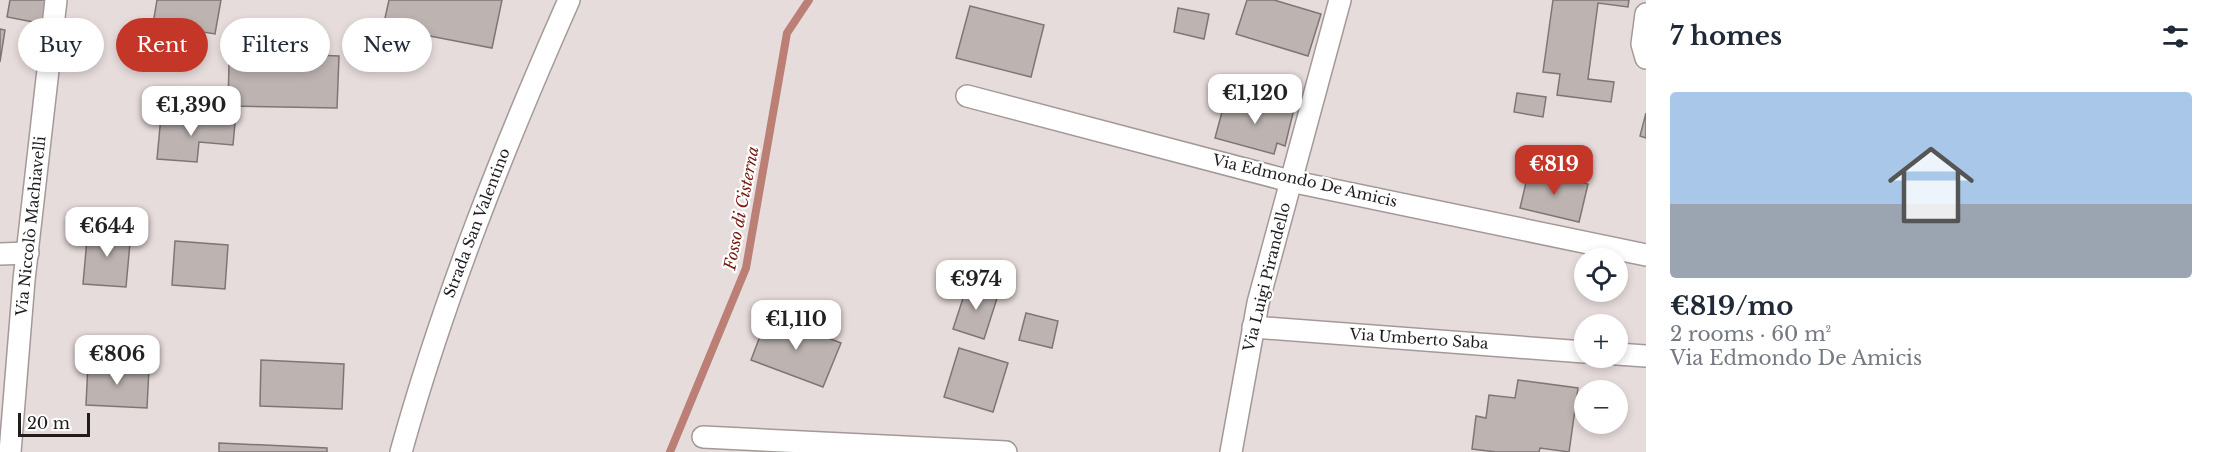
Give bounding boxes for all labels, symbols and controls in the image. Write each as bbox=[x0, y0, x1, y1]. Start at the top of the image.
chip: Buy bbox=[18, 18, 104, 72]
chip: Rent bbox=[116, 18, 208, 72]
chip: Filters bbox=[220, 18, 330, 72]
chip: New bbox=[342, 18, 432, 72]
text: 7 homes bbox=[1670, 20, 1782, 52]
icon: filters bbox=[2159, 20, 2192, 53]
pin: €1,120 bbox=[1206, 74, 1304, 125]
text: €1,120 bbox=[1222, 81, 1288, 105]
pin: €1,390 bbox=[142, 86, 240, 137]
text: €1,390 bbox=[156, 93, 226, 117]
icon: home bbox=[1877, 131, 1985, 239]
street label: Via Niccolò Machiavelli bbox=[11, 135, 49, 318]
street label: Strada San Valentino bbox=[439, 145, 514, 300]
water label: Fosso di Cisterna bbox=[719, 145, 763, 272]
pin: €819 bbox=[1518, 145, 1590, 196]
street label: Via Edmondo De Amicis bbox=[1210, 150, 1400, 211]
text: €819 bbox=[1529, 152, 1579, 176]
street label: Via Luigi Pirandello bbox=[1239, 200, 1294, 354]
pin: €644 bbox=[71, 207, 143, 258]
text: €644 bbox=[79, 214, 135, 238]
map controls bbox=[1574, 248, 1628, 434]
button: locate bbox=[1574, 248, 1628, 302]
pin: €974 bbox=[940, 260, 1012, 311]
text: €974 bbox=[950, 267, 1002, 291]
text: €819/mo bbox=[1670, 290, 1794, 322]
pin: €1,110 bbox=[747, 300, 845, 351]
text: €1,110 bbox=[765, 307, 827, 331]
button: + bbox=[1574, 314, 1628, 368]
text: 2 rooms · 60 m² bbox=[1670, 322, 1831, 346]
street label: Via Umberto Saba bbox=[1348, 324, 1490, 353]
pin: €806 bbox=[81, 335, 153, 386]
text: €806 bbox=[89, 342, 145, 366]
text: Via Edmondo De Amicis bbox=[1670, 346, 1922, 370]
button: − bbox=[1574, 380, 1628, 434]
scale bar bbox=[18, 410, 90, 438]
text: 20 m bbox=[27, 413, 70, 433]

